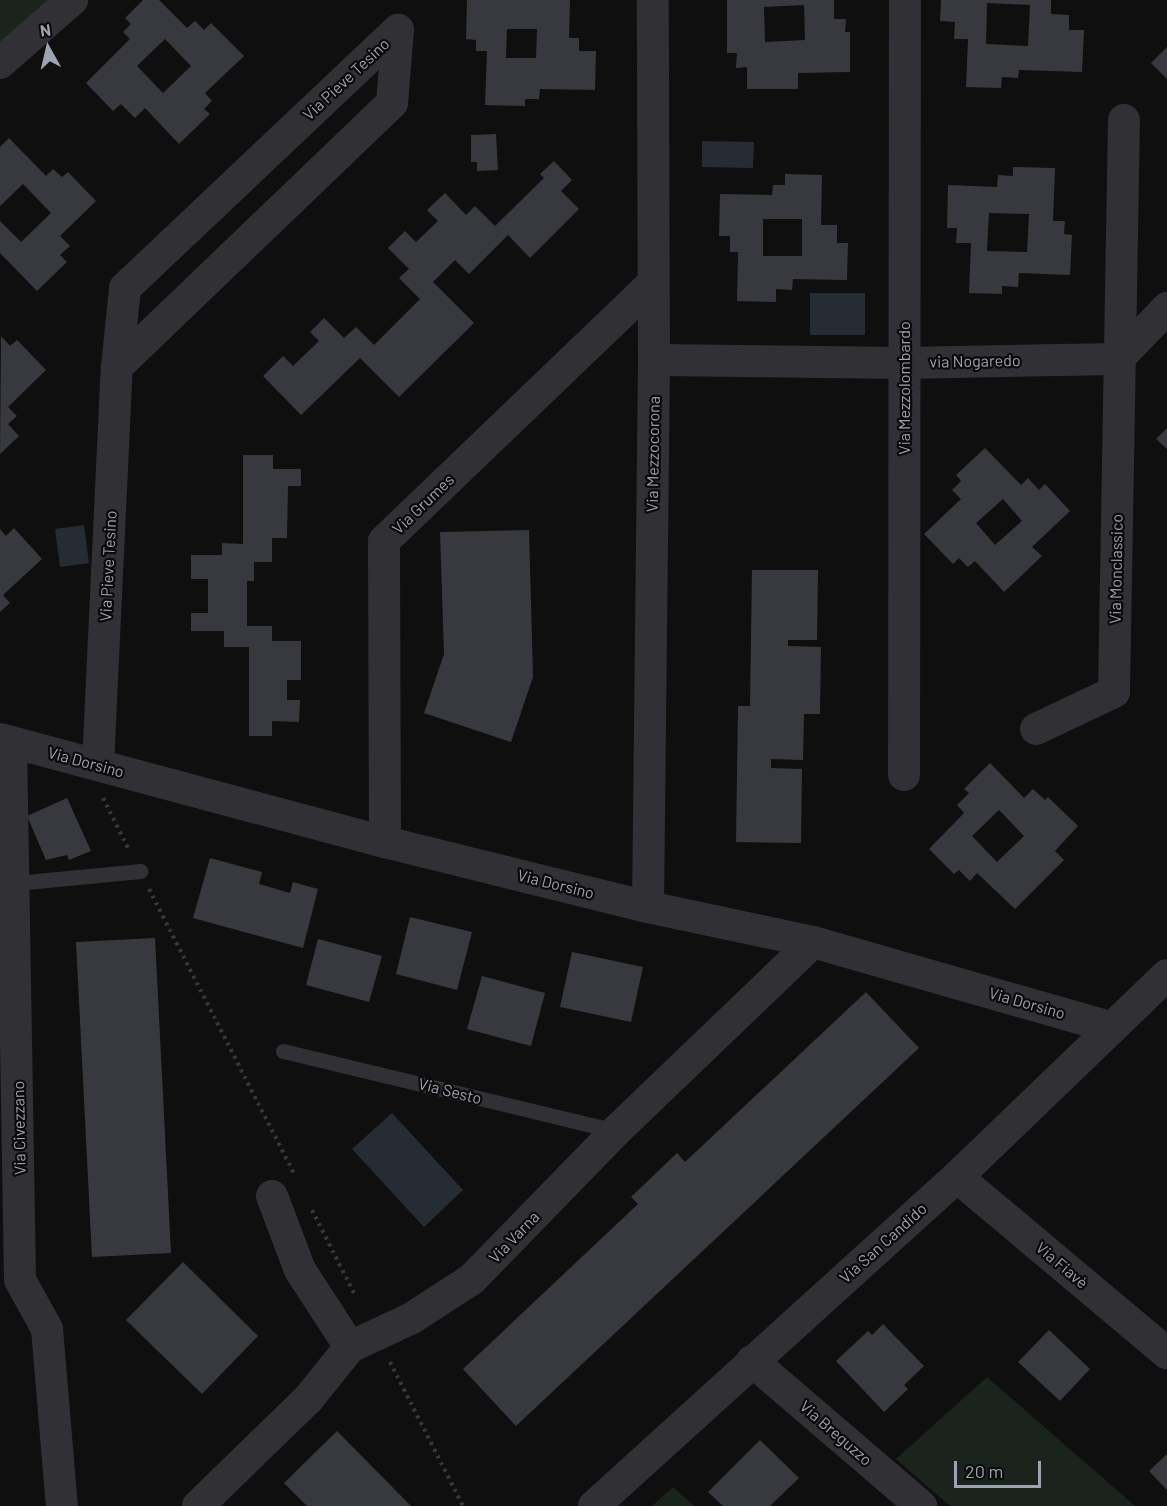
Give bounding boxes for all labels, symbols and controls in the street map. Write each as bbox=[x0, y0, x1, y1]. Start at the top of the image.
north arrow bbox=[18, 18, 78, 78]
text: N bbox=[39, 20, 52, 40]
street label: Via Pieve Tesino bbox=[299, 34, 393, 124]
street label: Via Mezzolombardo bbox=[894, 321, 914, 455]
street label: via Nogaredo bbox=[929, 351, 1021, 371]
street label: Via Mezzocorona bbox=[642, 396, 664, 512]
street label: Via Grumes bbox=[388, 470, 458, 538]
street label: Via Pieve Tesino bbox=[96, 510, 120, 622]
street label: Via Monclassico bbox=[1105, 514, 1127, 624]
street label: Via Dorsino bbox=[46, 743, 126, 781]
street label: Via Dorsino bbox=[516, 865, 596, 903]
street label: Via Dorsino bbox=[987, 983, 1067, 1023]
street label: Via Sesto bbox=[416, 1074, 484, 1108]
street label: Via Civezzano bbox=[9, 1081, 29, 1175]
street label: Via San Candido bbox=[835, 1199, 931, 1287]
street label: Via Varna bbox=[485, 1207, 543, 1267]
street label: Via Fiavè bbox=[1032, 1238, 1092, 1292]
street label: Via Breguzzo bbox=[796, 1396, 876, 1470]
scale bar bbox=[957, 1449, 1044, 1487]
text: 20 m bbox=[965, 1460, 1003, 1482]

